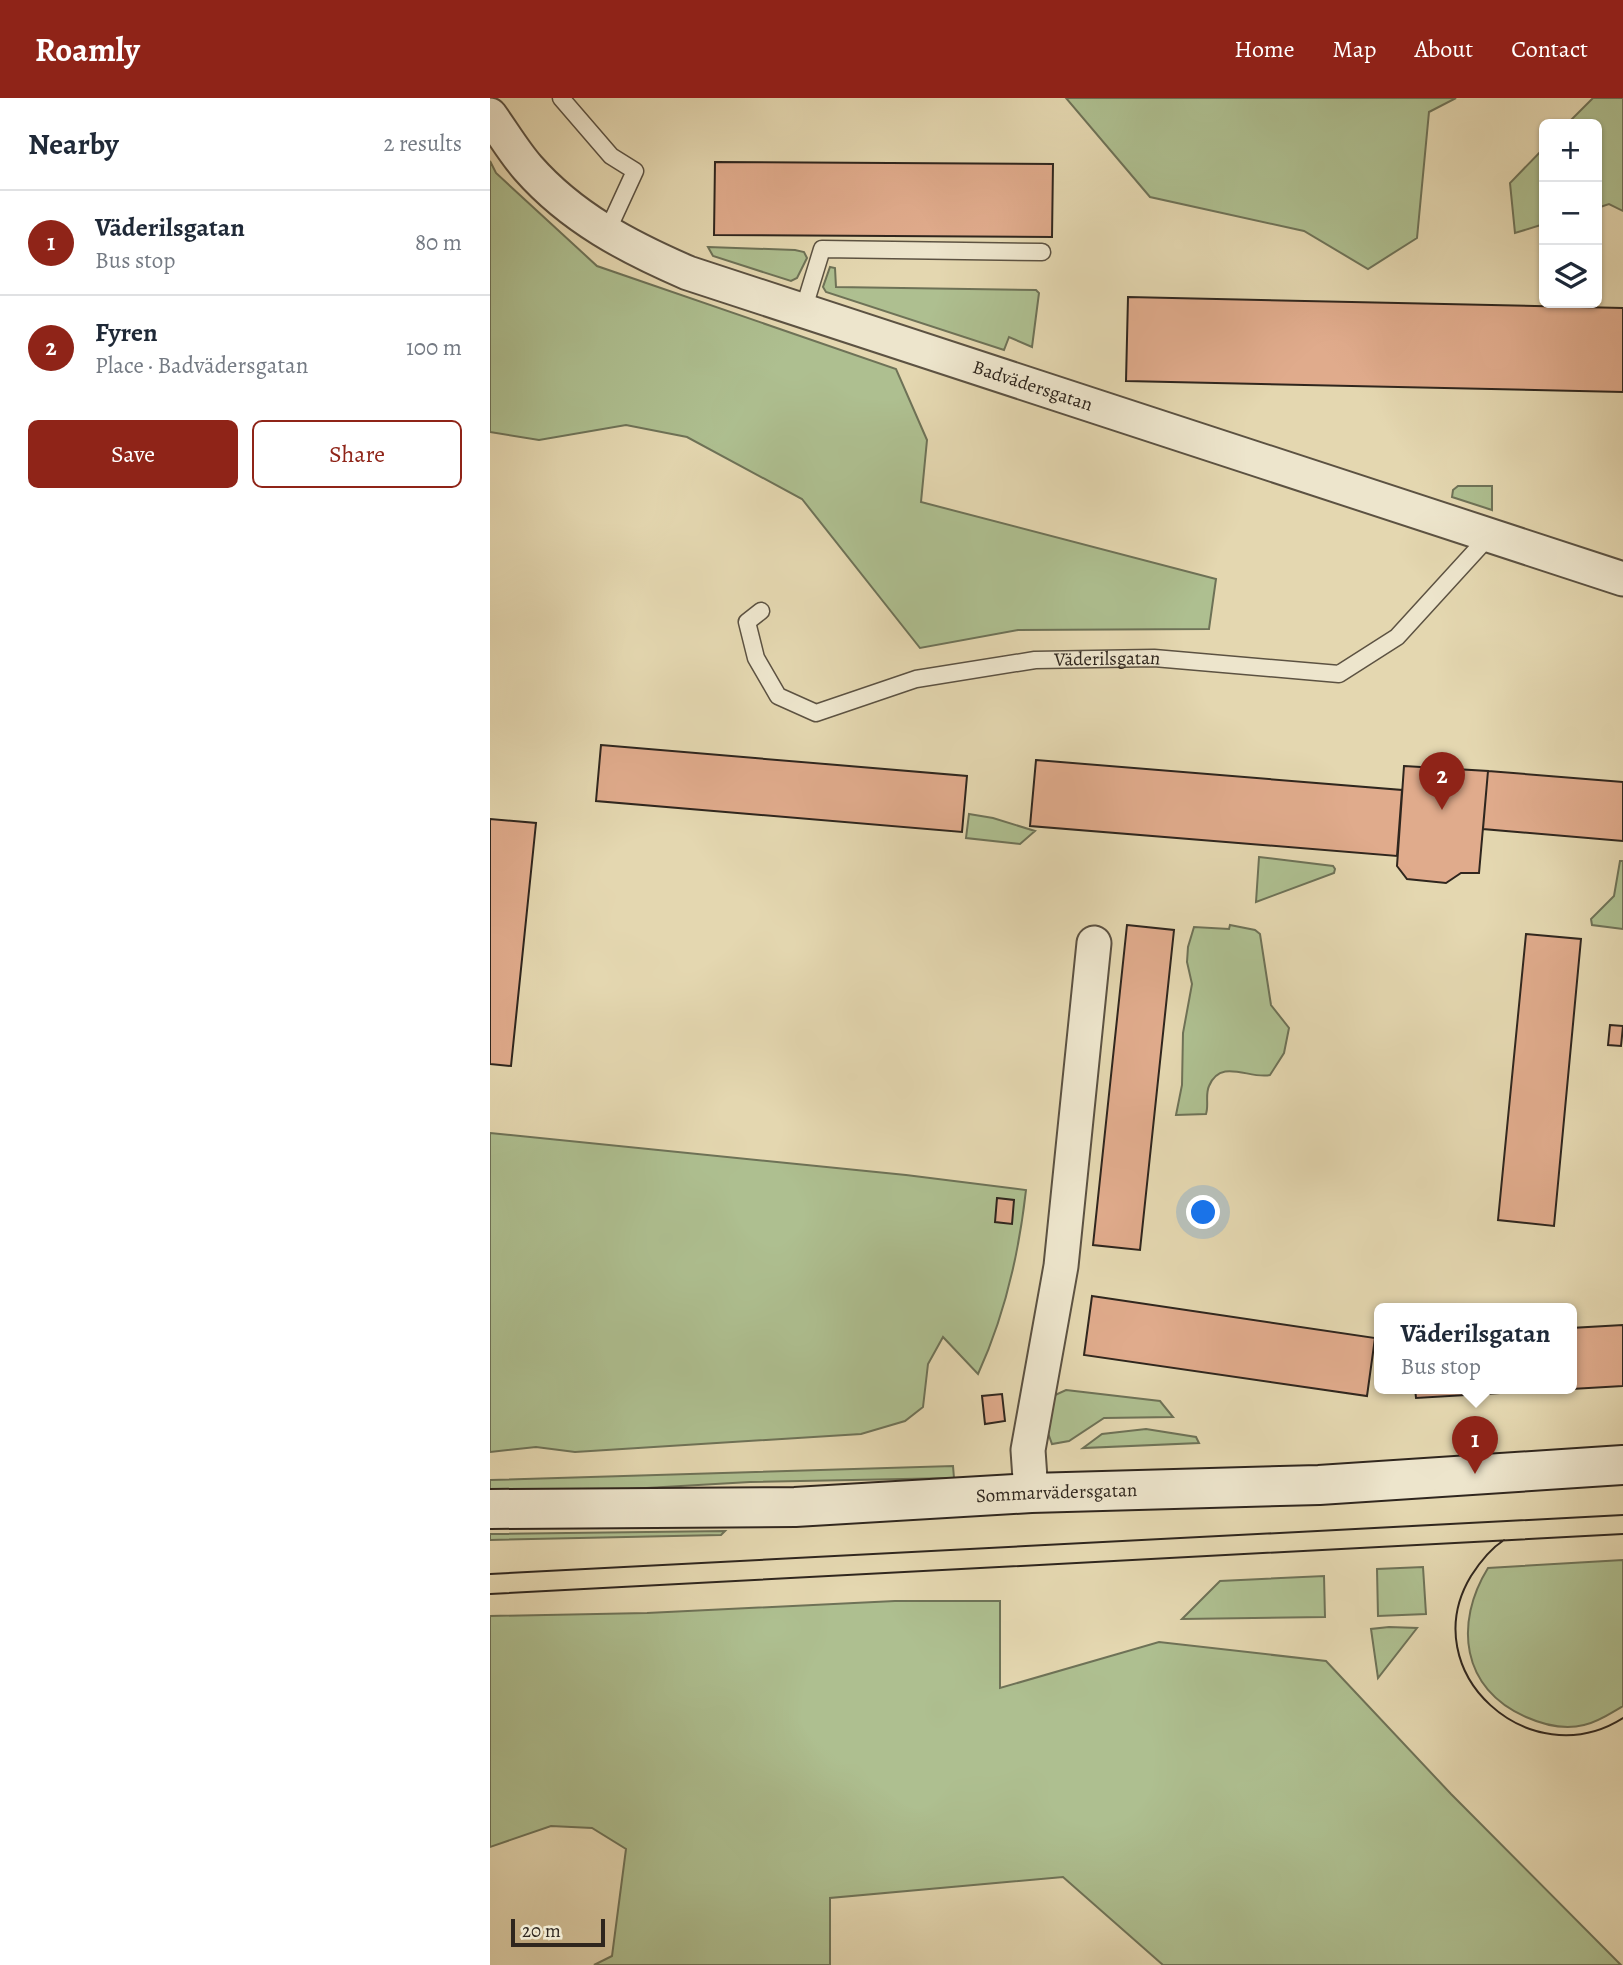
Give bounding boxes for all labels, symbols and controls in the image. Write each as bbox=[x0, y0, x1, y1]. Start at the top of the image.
text: Roamly bbox=[35, 27, 140, 72]
text: Home bbox=[1234, 33, 1295, 65]
text: Map bbox=[1333, 33, 1377, 65]
text: About bbox=[1415, 33, 1473, 65]
text: Contact bbox=[1511, 33, 1588, 65]
map controls bbox=[1539, 119, 1602, 308]
button: + bbox=[1539, 119, 1602, 182]
text: Nearby bbox=[28, 124, 119, 164]
text: 2 results bbox=[384, 128, 462, 159]
button: − bbox=[1539, 182, 1602, 245]
text: Väderilsgatan bbox=[95, 210, 245, 245]
text: 1 bbox=[47, 227, 55, 258]
text: 80 m bbox=[415, 227, 462, 258]
text: Bus stop bbox=[95, 245, 175, 276]
button: layers bbox=[1539, 245, 1602, 308]
text: Fyren bbox=[95, 315, 158, 350]
text: 2 bbox=[45, 332, 57, 363]
text: 100 m bbox=[406, 332, 462, 363]
text: Place · Badvädersgatan bbox=[95, 350, 308, 381]
street label: Badvädersgatan bbox=[969, 354, 1096, 418]
button: Save bbox=[28, 420, 238, 488]
button: Share bbox=[252, 420, 462, 488]
street label: Väderilsgatan bbox=[1053, 645, 1162, 673]
pin: 2 bbox=[1419, 752, 1465, 810]
your location bbox=[1186, 1195, 1220, 1229]
popup bbox=[1374, 1303, 1577, 1394]
text: Väderilsgatan bbox=[1401, 1316, 1550, 1351]
text: Bus stop bbox=[1401, 1351, 1481, 1382]
pin: 1 bbox=[1452, 1416, 1498, 1474]
street label: Sommarvädersgatan bbox=[975, 1477, 1138, 1509]
scale bar bbox=[511, 1916, 606, 1948]
text: 20 m bbox=[522, 1918, 561, 1944]

